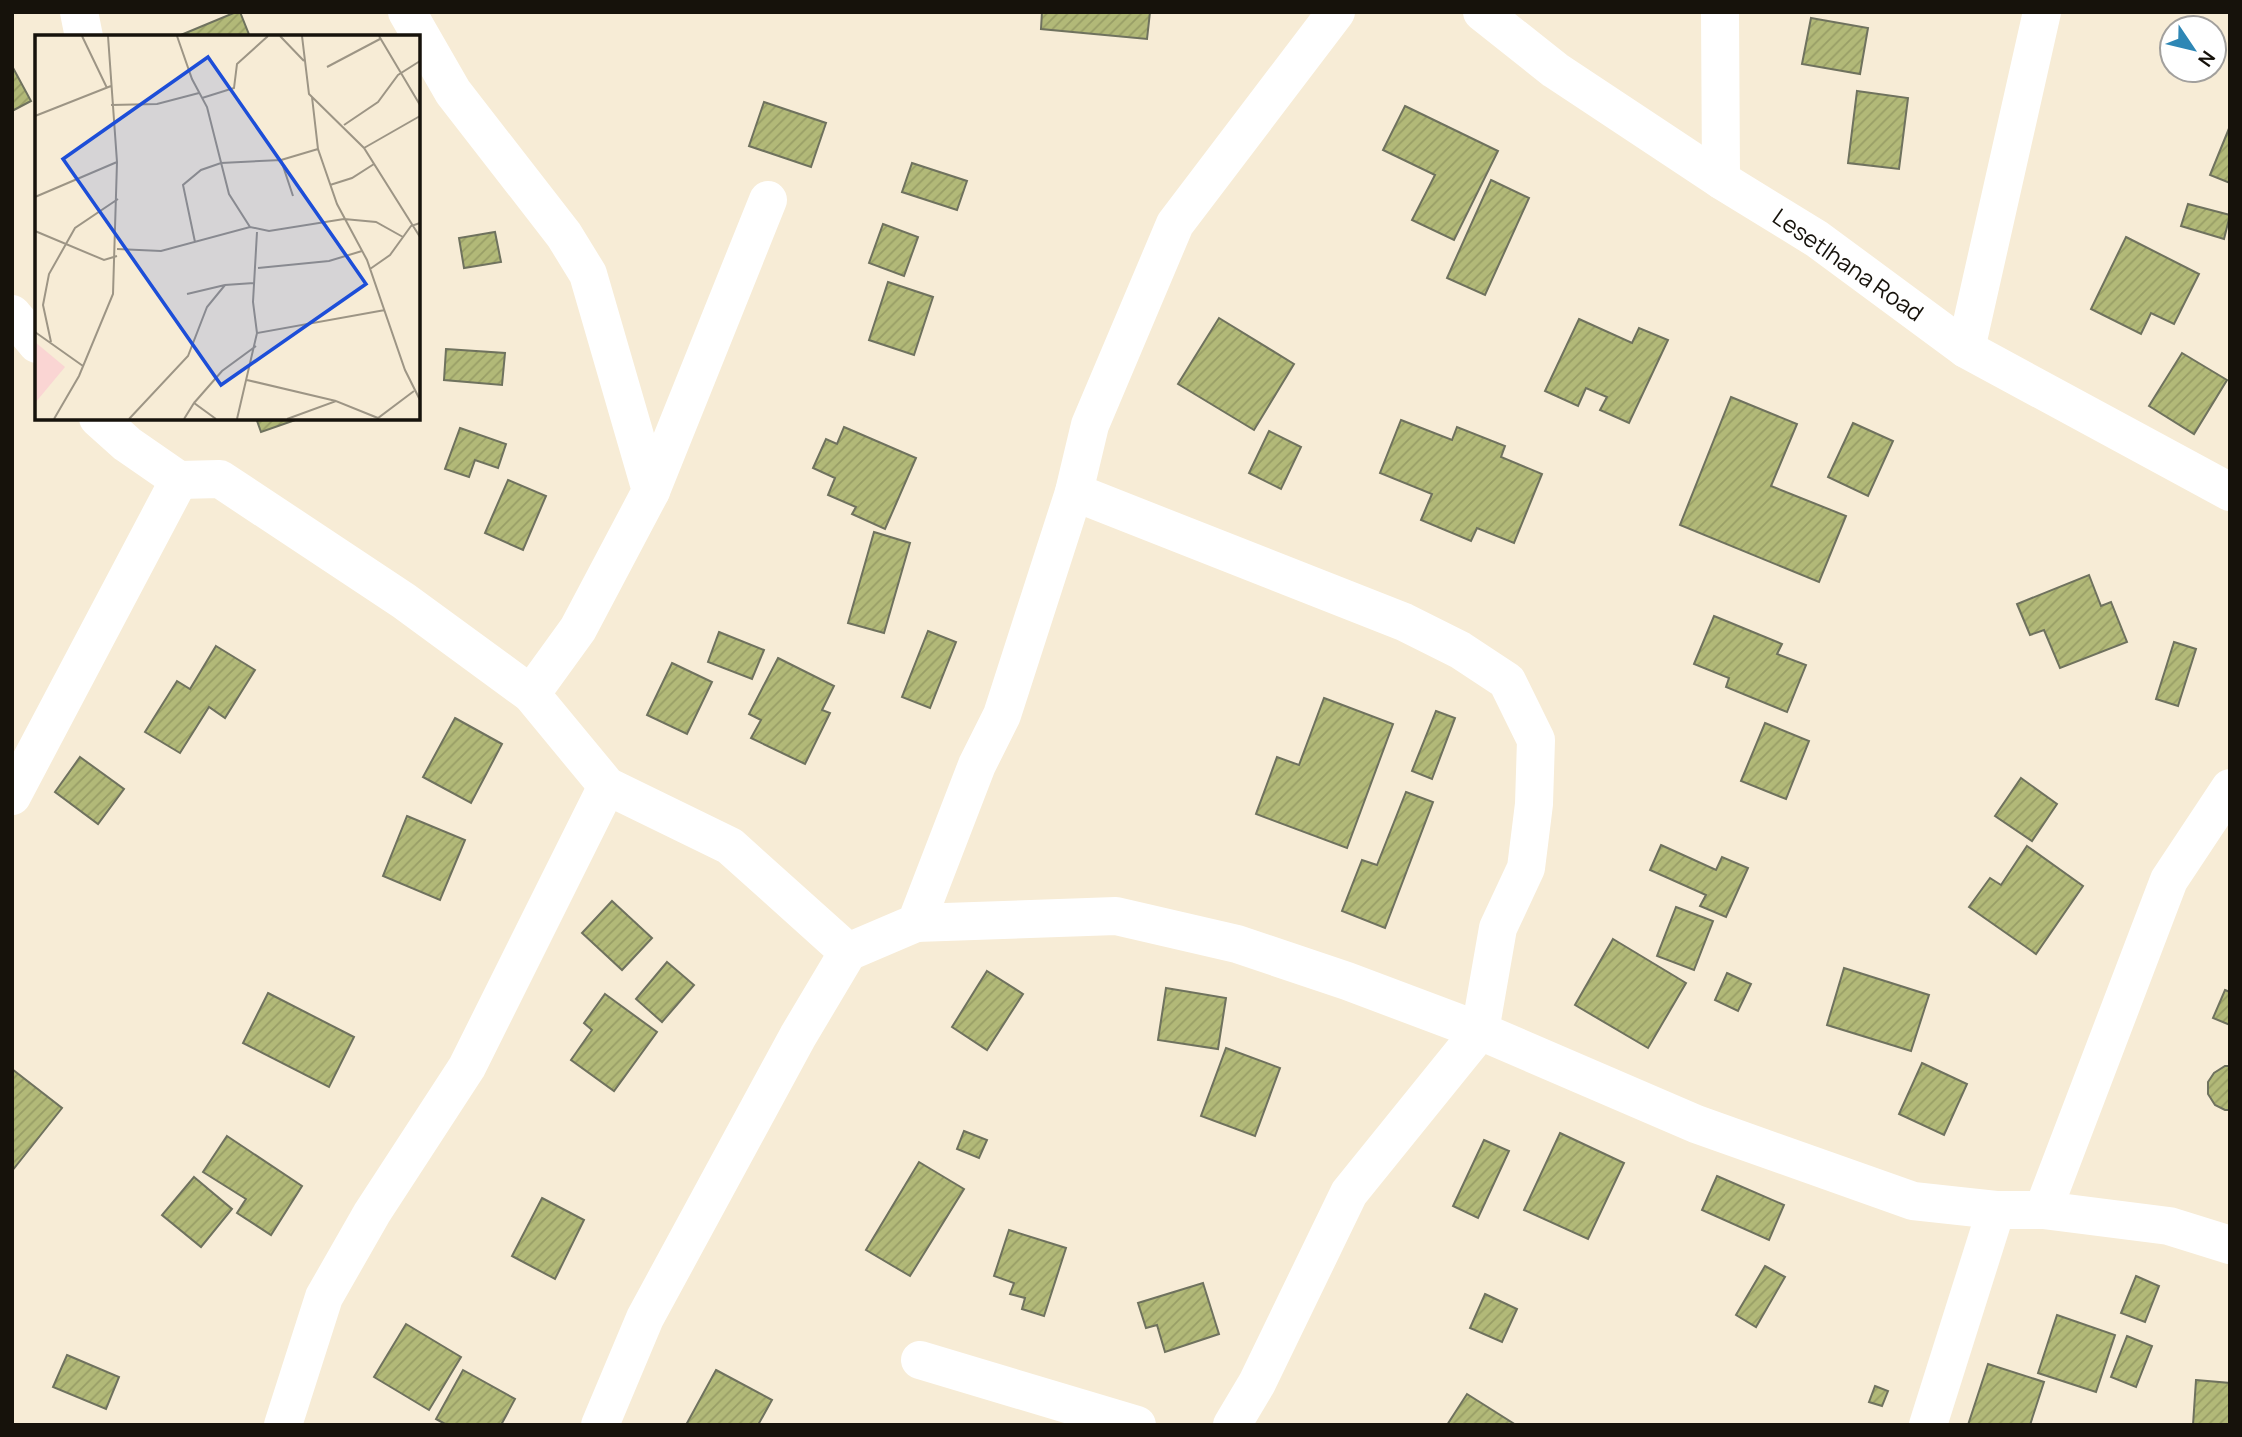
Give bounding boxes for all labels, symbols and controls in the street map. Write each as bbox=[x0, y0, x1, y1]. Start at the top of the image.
north arrow bbox=[2158, 14, 2228, 84]
inset map bbox=[35, 35, 420, 420]
text: N bbox=[2192, 46, 2221, 72]
street label: Lesetlhana Road bbox=[1767, 200, 1930, 328]

